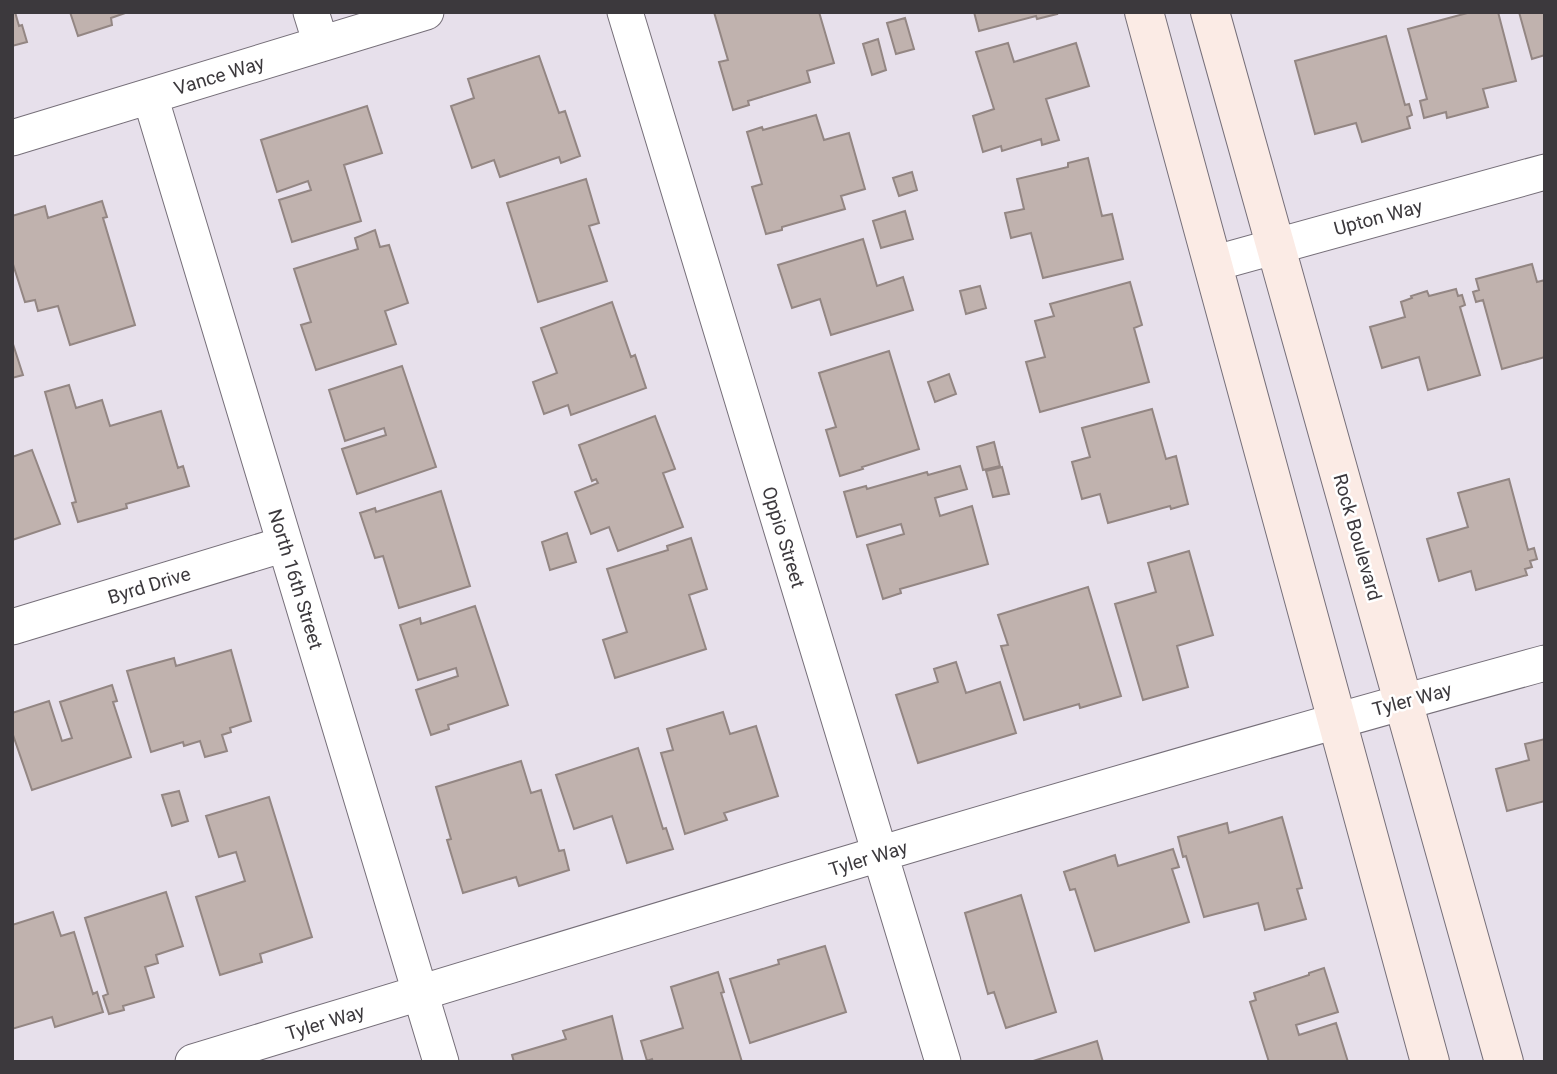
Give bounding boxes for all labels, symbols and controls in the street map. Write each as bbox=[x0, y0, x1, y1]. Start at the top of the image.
street label: Vance Way bbox=[171, 51, 267, 100]
street label: Upton Way bbox=[1331, 195, 1425, 240]
street label: Rock Boulevard bbox=[1328, 471, 1387, 603]
street label: Oppio Street bbox=[757, 484, 810, 591]
street label: North 16th Street bbox=[263, 506, 328, 652]
street label: Byrd Drive bbox=[105, 562, 193, 609]
street label: Tyler Way bbox=[1370, 678, 1454, 721]
street label: Tyler Way bbox=[826, 836, 910, 881]
street label: Tyler Way bbox=[283, 1000, 367, 1045]

